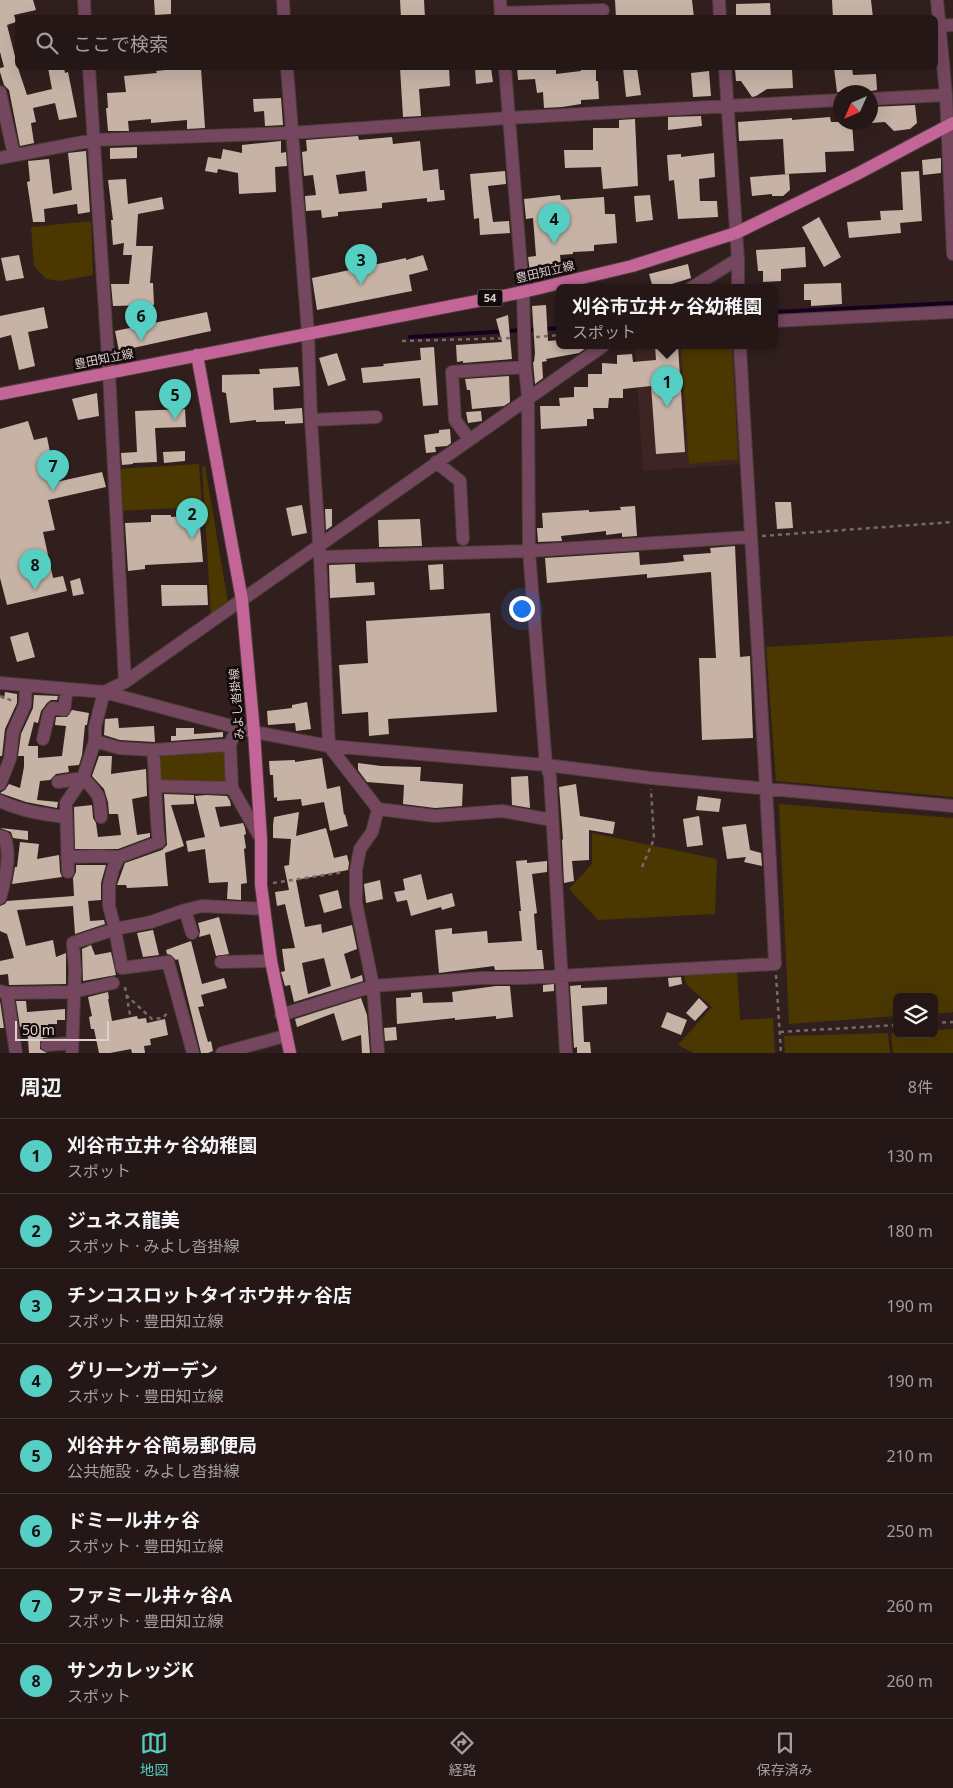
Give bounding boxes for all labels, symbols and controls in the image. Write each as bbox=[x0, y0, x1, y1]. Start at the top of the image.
search box bbox=[15, 15, 938, 70]
icon: search bbox=[33, 29, 61, 57]
text: ここで検索 bbox=[73, 31, 168, 57]
north arrow bbox=[833, 85, 878, 130]
pin: 4 bbox=[538, 203, 570, 244]
pin: 3 bbox=[345, 244, 377, 285]
street label: 豊田知立線 bbox=[514, 256, 576, 287]
popup bbox=[556, 284, 778, 349]
road number: 54 bbox=[478, 290, 502, 306]
text: 刈谷市立井ヶ谷幼稚園 bbox=[572, 293, 762, 319]
pin: 6 bbox=[125, 300, 157, 341]
text: スポット bbox=[572, 321, 636, 343]
street label: 豊田知立線 bbox=[73, 344, 135, 373]
pin: 1 bbox=[651, 366, 683, 407]
pin: 5 bbox=[159, 379, 191, 420]
pin: 7 bbox=[37, 450, 69, 491]
pin: 2 bbox=[176, 498, 208, 539]
pin: 8 bbox=[19, 549, 51, 590]
your location bbox=[509, 596, 535, 622]
street label: みよし沓掛線 bbox=[225, 667, 248, 741]
map controls bbox=[893, 993, 938, 1038]
button: layers bbox=[893, 993, 938, 1038]
scale bar bbox=[15, 1018, 109, 1041]
text: 50 m bbox=[22, 1020, 55, 1039]
text: 周辺 bbox=[20, 1073, 62, 1101]
text: 8件 bbox=[908, 1076, 933, 1098]
text: 刈谷市立井ヶ谷幼稚園 bbox=[67, 1132, 257, 1158]
text: 1 bbox=[31, 1145, 41, 1167]
text: 130 m bbox=[886, 1145, 933, 1167]
text: スポット bbox=[67, 1160, 131, 1182]
text: ジュネス龍美 bbox=[67, 1207, 180, 1233]
text: 2 bbox=[31, 1220, 41, 1242]
text: 180 m bbox=[886, 1220, 933, 1242]
text: スポット · みよし沓掛線 bbox=[67, 1235, 240, 1257]
text: チンコスロットタイホウ井ヶ谷店 bbox=[67, 1282, 352, 1308]
text: 3 bbox=[31, 1295, 41, 1317]
text: 190 m bbox=[886, 1295, 933, 1317]
text: スポット · 豊田知立線 bbox=[67, 1310, 224, 1332]
text: グリーンガーデン bbox=[67, 1357, 218, 1383]
text: 4 bbox=[31, 1370, 41, 1392]
text: 190 m bbox=[886, 1370, 933, 1392]
text: スポット · 豊田知立線 bbox=[67, 1385, 224, 1407]
text: 刈谷井ヶ谷簡易郵便局 bbox=[67, 1432, 257, 1458]
text: 5 bbox=[31, 1445, 41, 1467]
text: 210 m bbox=[886, 1445, 933, 1467]
text: 公共施設 · みよし沓掛線 bbox=[67, 1460, 240, 1482]
text: ドミール井ヶ谷 bbox=[67, 1507, 200, 1533]
text: 6 bbox=[31, 1520, 41, 1542]
text: 250 m bbox=[886, 1520, 933, 1542]
text: スポット · 豊田知立線 bbox=[67, 1535, 224, 1557]
text: ファミール井ヶ谷A bbox=[67, 1582, 232, 1608]
text: 7 bbox=[31, 1595, 41, 1617]
text: 260 m bbox=[886, 1595, 933, 1617]
text: スポット · 豊田知立線 bbox=[67, 1610, 224, 1632]
text: サンカレッジK bbox=[67, 1657, 194, 1683]
text: 8 bbox=[31, 1670, 41, 1692]
text: 260 m bbox=[886, 1670, 933, 1692]
text: スポット bbox=[67, 1685, 131, 1707]
tab: 地図 bbox=[140, 1729, 168, 1779]
tab: 経路 bbox=[448, 1729, 476, 1779]
tab: 保存済み bbox=[757, 1729, 813, 1779]

